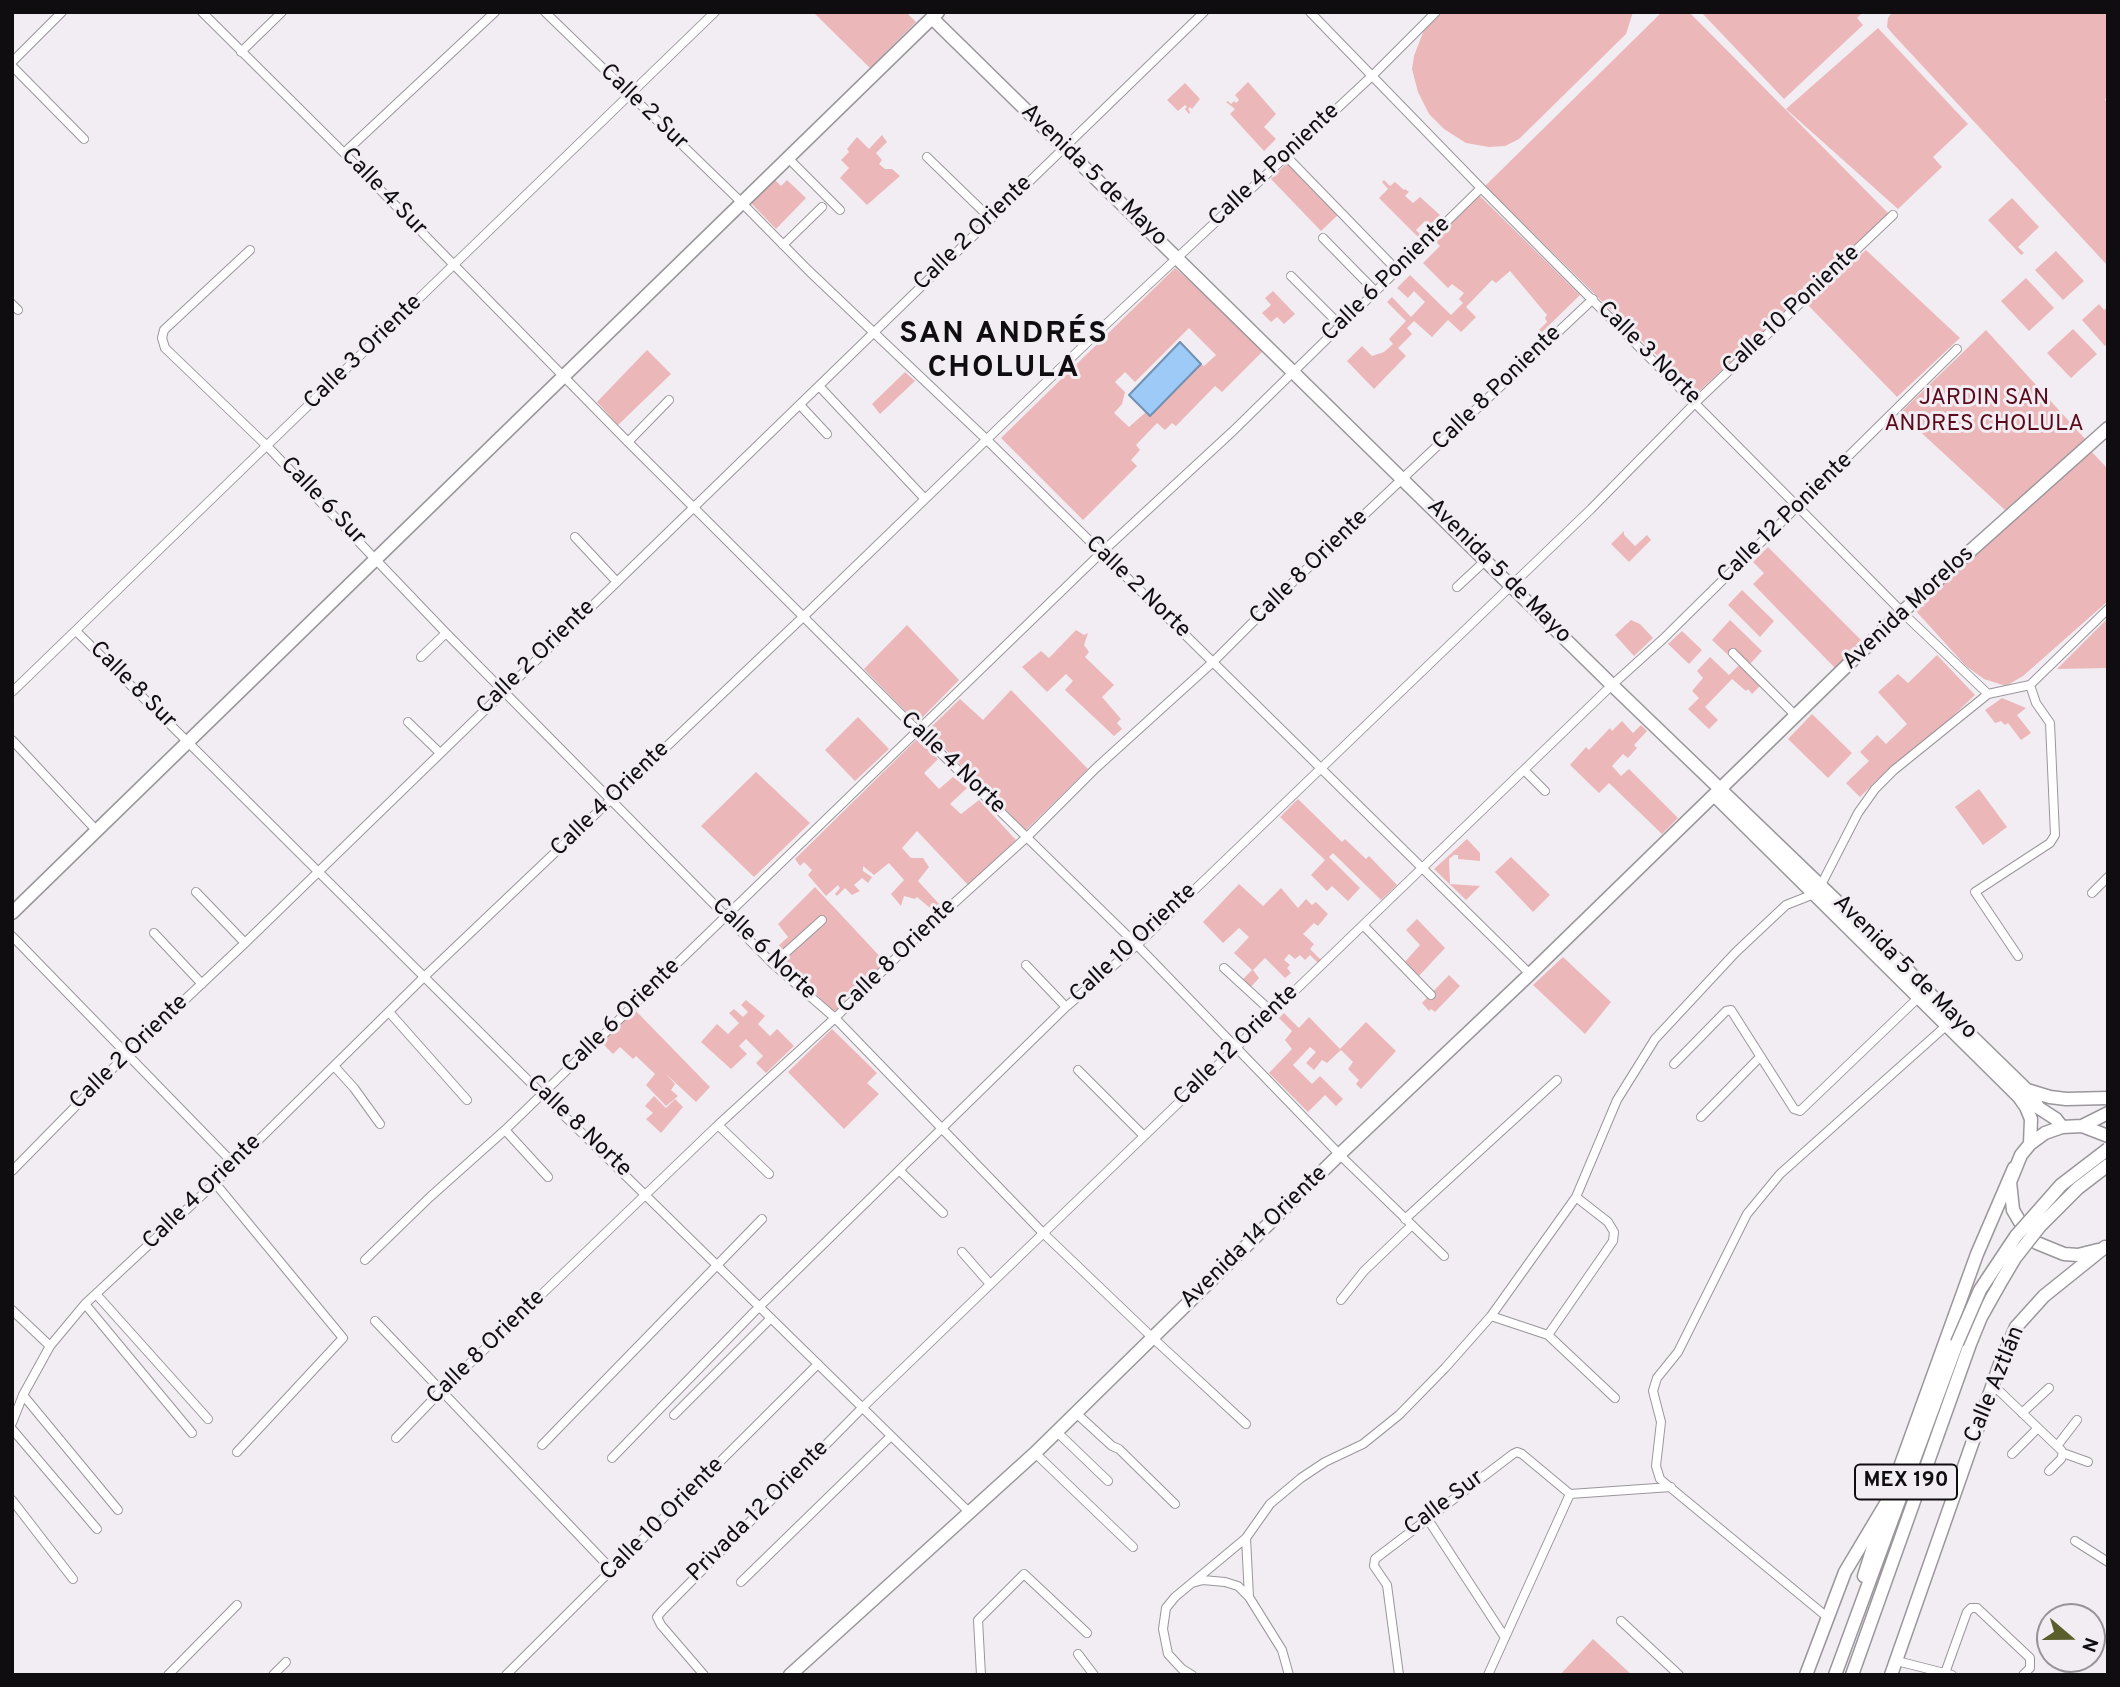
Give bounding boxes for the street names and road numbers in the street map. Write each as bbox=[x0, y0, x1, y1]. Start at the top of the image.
street label: Calle 2 Sur bbox=[593, 59, 693, 157]
street label: Calle 4 Poniente bbox=[1204, 98, 1346, 234]
street label: Avenida 5 de Mayo bbox=[1014, 99, 1172, 253]
street label: Calle 4 Sur bbox=[334, 143, 432, 243]
street label: Calle 2 Oriente bbox=[909, 171, 1039, 297]
street label: Calle 6 Poniente bbox=[1317, 212, 1457, 348]
street label: Calle 10 Poniente bbox=[1718, 240, 1866, 382]
street label: Calle 3 Oriente bbox=[299, 290, 429, 416]
street label: Calle 3 Norte bbox=[1590, 296, 1706, 412]
street label: Calle 8 Poniente bbox=[1428, 321, 1568, 457]
street label: Calle 12 Poniente bbox=[1713, 448, 1859, 590]
street label: Calle 6 Sur bbox=[273, 452, 371, 552]
street label: Avenida 5 de Mayo bbox=[1420, 494, 1576, 650]
street label: Calle 8 Oriente bbox=[1245, 505, 1375, 631]
street label: Calle 2 Norte bbox=[1079, 531, 1195, 645]
street label: Avenida Morelos bbox=[1838, 541, 1980, 677]
street label: Calle 2 Oriente bbox=[472, 595, 602, 721]
street label: Calle 8 Sur bbox=[83, 637, 181, 735]
street label: Calle 4 Norte bbox=[894, 707, 1010, 821]
street label: Calle 4 Oriente bbox=[546, 737, 676, 863]
street label: Calle 10 Oriente bbox=[1065, 878, 1203, 1010]
street label: Avenida 5 de Mayo bbox=[1826, 890, 1982, 1046]
street label: Calle 6 Norte bbox=[705, 893, 821, 1007]
street label: Calle 8 Oriente bbox=[833, 894, 963, 1020]
street label: Calle 6 Oriente bbox=[557, 954, 687, 1080]
street label: Calle 12 Oriente bbox=[1169, 980, 1305, 1112]
street label: Calle 2 Oriente bbox=[65, 990, 195, 1116]
street label: Calle 8 Norte bbox=[520, 1070, 636, 1184]
street label: Calle 4 Oriente bbox=[138, 1130, 268, 1256]
street label: Avenida 14 Oriente bbox=[1176, 1161, 1334, 1315]
street label: Calle 8 Oriente bbox=[422, 1285, 552, 1411]
street label: Calle Aztlán bbox=[1960, 1323, 2032, 1447]
street label: Privada 12 Oriente bbox=[682, 1435, 836, 1589]
street label: Calle 10 Oriente bbox=[596, 1453, 730, 1587]
road number: MEX 190 bbox=[1855, 1464, 1957, 1500]
street label: Calle Sur bbox=[1400, 1465, 1490, 1543]

